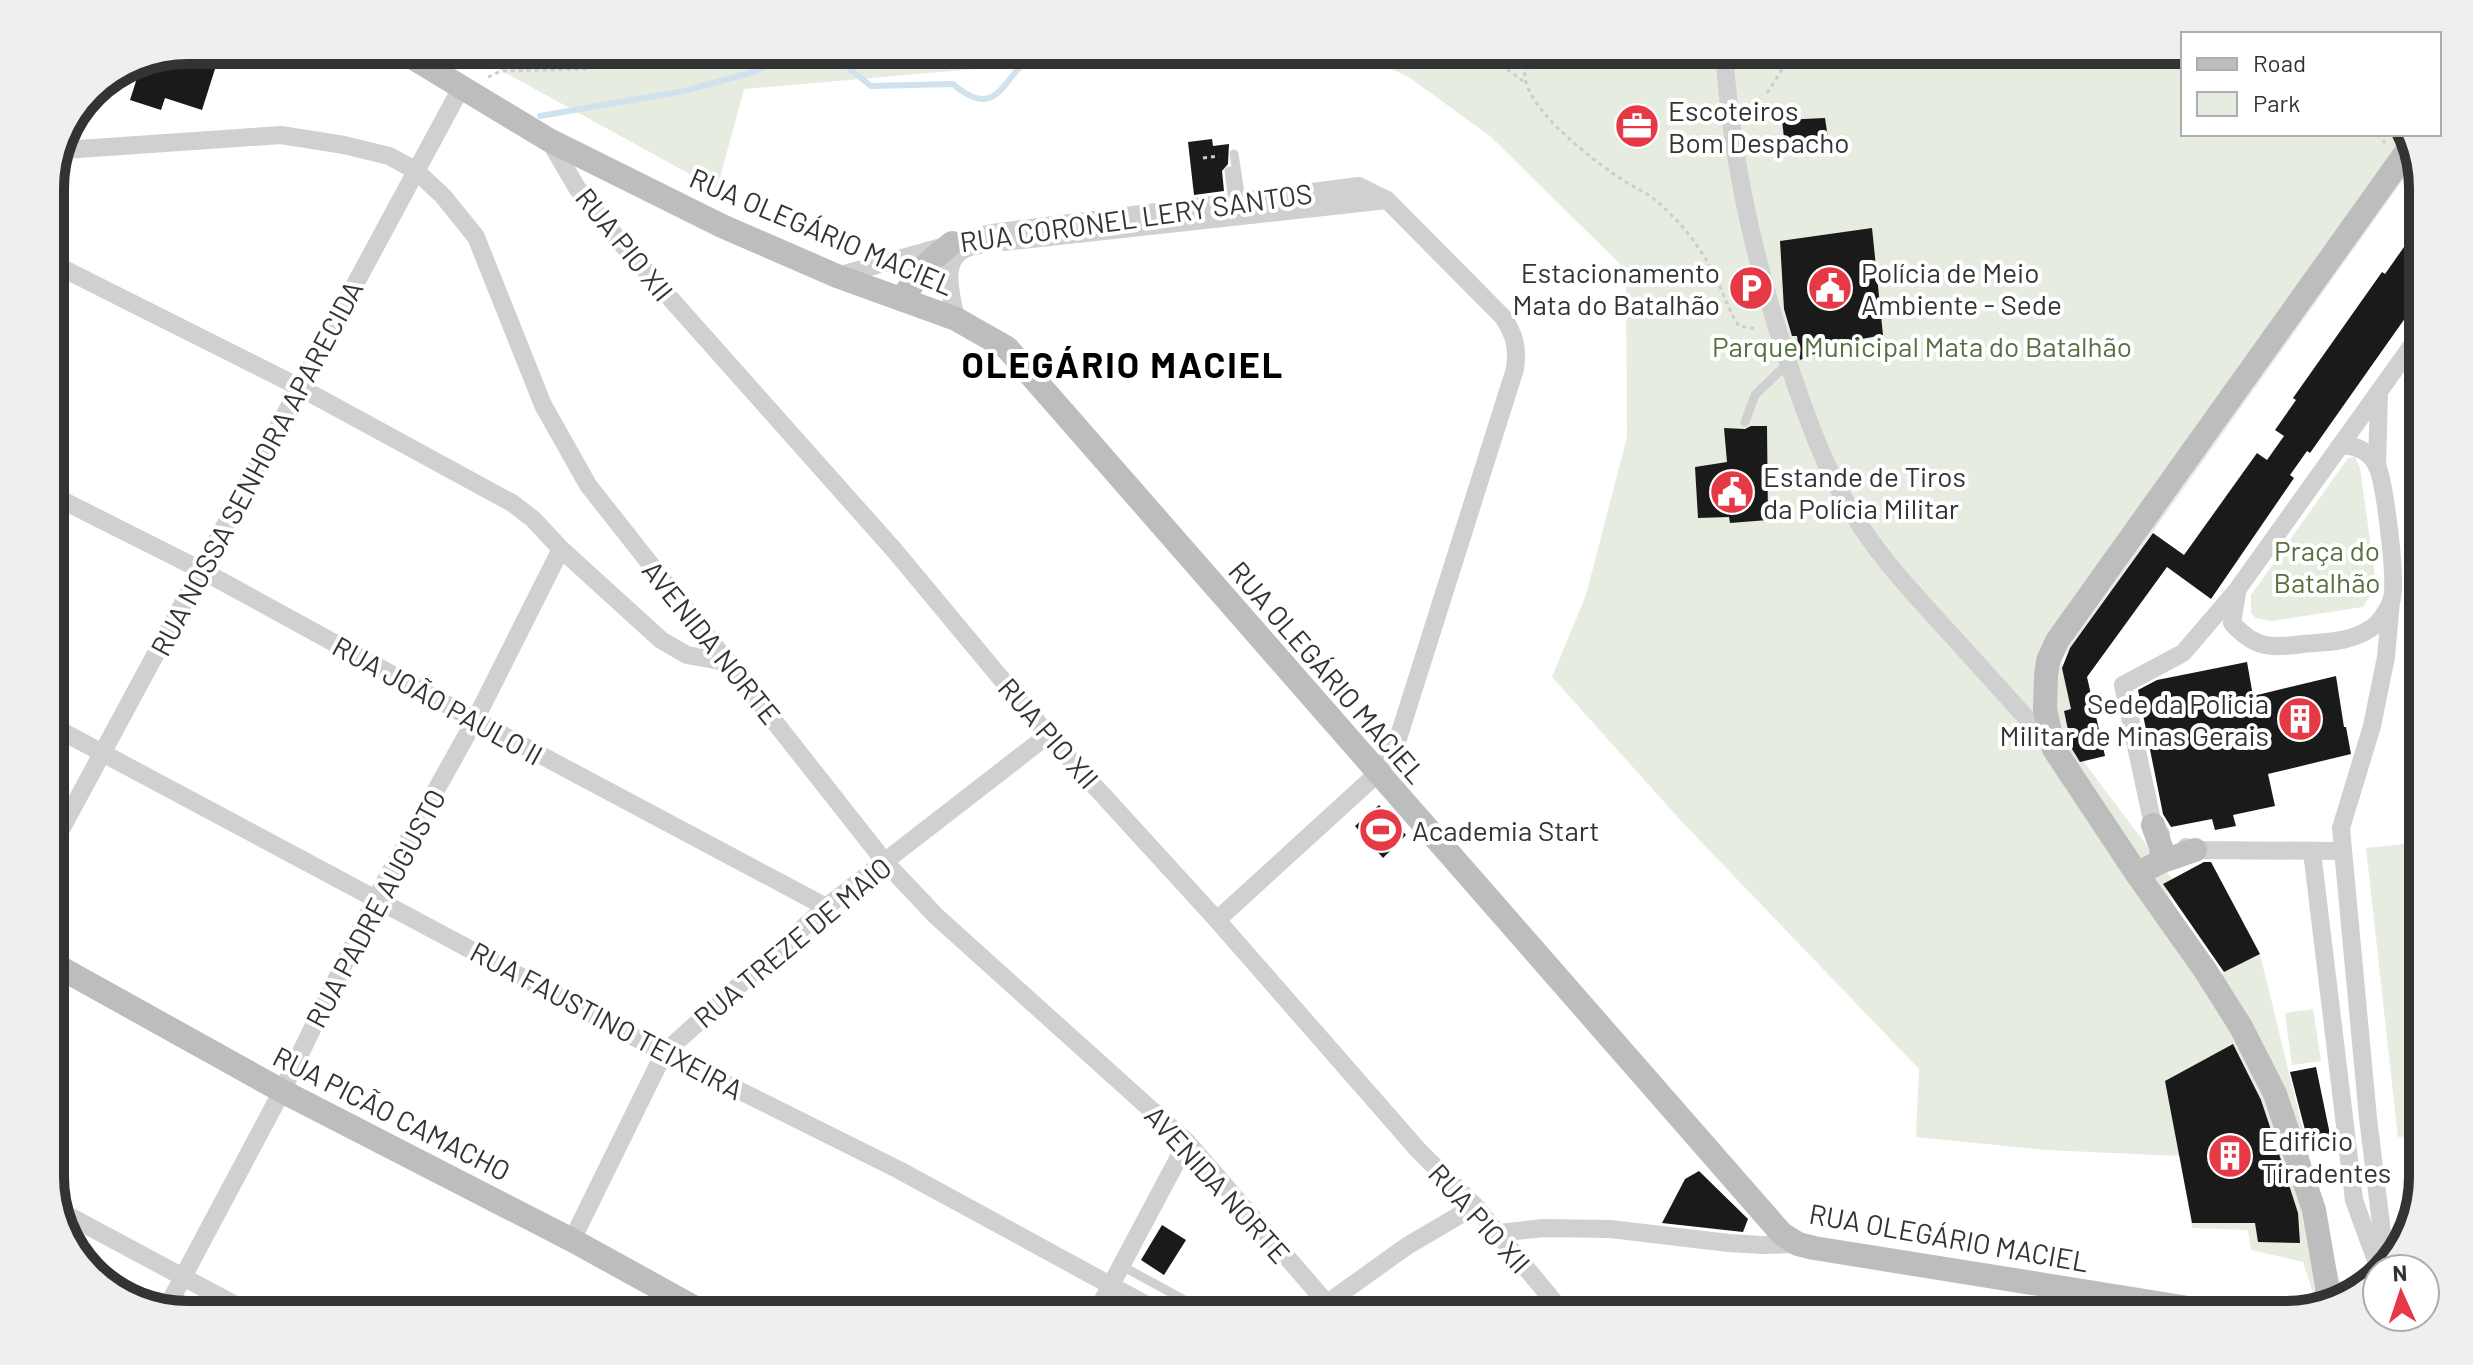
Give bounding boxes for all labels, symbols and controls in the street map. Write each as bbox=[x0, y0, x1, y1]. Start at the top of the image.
legend bbox=[2181, 32, 2441, 136]
text: Road bbox=[2253, 48, 2306, 77]
text: Park bbox=[2253, 88, 2300, 117]
place label: Escoteiros Bom Despacho bbox=[1668, 93, 1850, 159]
office icon: Escoteiros Bom Despacho bbox=[1613, 102, 1661, 150]
street label: RUA OLEGÁRIO MACIEL bbox=[685, 160, 959, 302]
street label: RUA CORONEL LERY SANTOS bbox=[958, 175, 1314, 259]
street label: RUA PIO XII bbox=[569, 181, 681, 307]
place label: Estacionamento Mata do Batalhão bbox=[1513, 255, 1720, 321]
place label: Polícia de Meio Ambiente - Sede bbox=[1861, 255, 2062, 321]
parking icon: Estacionamento Mata do Batalhão bbox=[1727, 264, 1775, 312]
public building icon: Polícia de Meio Ambiente - Sede bbox=[1806, 264, 1854, 312]
street label: RUA NOSSA SENHORA APARECIDA bbox=[142, 275, 370, 661]
park label: Parque Municipal Mata do Batalhão bbox=[1712, 329, 2132, 363]
district label: OLEGÁRIO MACIEL bbox=[962, 342, 1284, 385]
place label: Estande de Tiros da Polícia Militar bbox=[1763, 459, 1966, 525]
public building icon: Estande de Tiros da Polícia Militar bbox=[1708, 468, 1756, 516]
park label: Praça do Batalhão bbox=[2274, 533, 2381, 599]
street label: AVENIDA NORTE bbox=[636, 553, 788, 731]
street label: RUA OLEGÁRIO MACIEL bbox=[1222, 554, 1434, 790]
street label: RUA JOÃO PAULO II bbox=[327, 628, 549, 772]
street label: RUA PIO XII bbox=[992, 671, 1106, 795]
place label: Sede da Polícia Militar de Minas Gerais bbox=[1999, 686, 2269, 752]
building icon: Sede da Polícia Militar de Minas Gerais bbox=[2276, 695, 2324, 743]
street label: RUA PADRE AUGUSTO bbox=[298, 783, 452, 1033]
sports icon: Academia Start bbox=[1357, 806, 1405, 854]
place label: Academia Start bbox=[1412, 813, 1600, 847]
street label: RUA TREZE DE MAIO bbox=[686, 850, 898, 1034]
street label: RUA FAUSTINO TEIXEIRA bbox=[465, 934, 749, 1106]
street label: RUA PICÃO CAMACHO bbox=[268, 1038, 516, 1188]
street label: AVENIDA NORTE bbox=[1138, 1098, 1298, 1270]
place label: Edifício Tiradentes bbox=[2261, 1123, 2391, 1189]
building icon: Edifício Tiradentes bbox=[2206, 1132, 2254, 1180]
street label: RUA PIO XII bbox=[1422, 1156, 1538, 1280]
street label: RUA OLEGÁRIO MACIEL bbox=[1807, 1196, 2091, 1278]
north arrow bbox=[2361, 1253, 2441, 1333]
text: N bbox=[2392, 1259, 2408, 1285]

